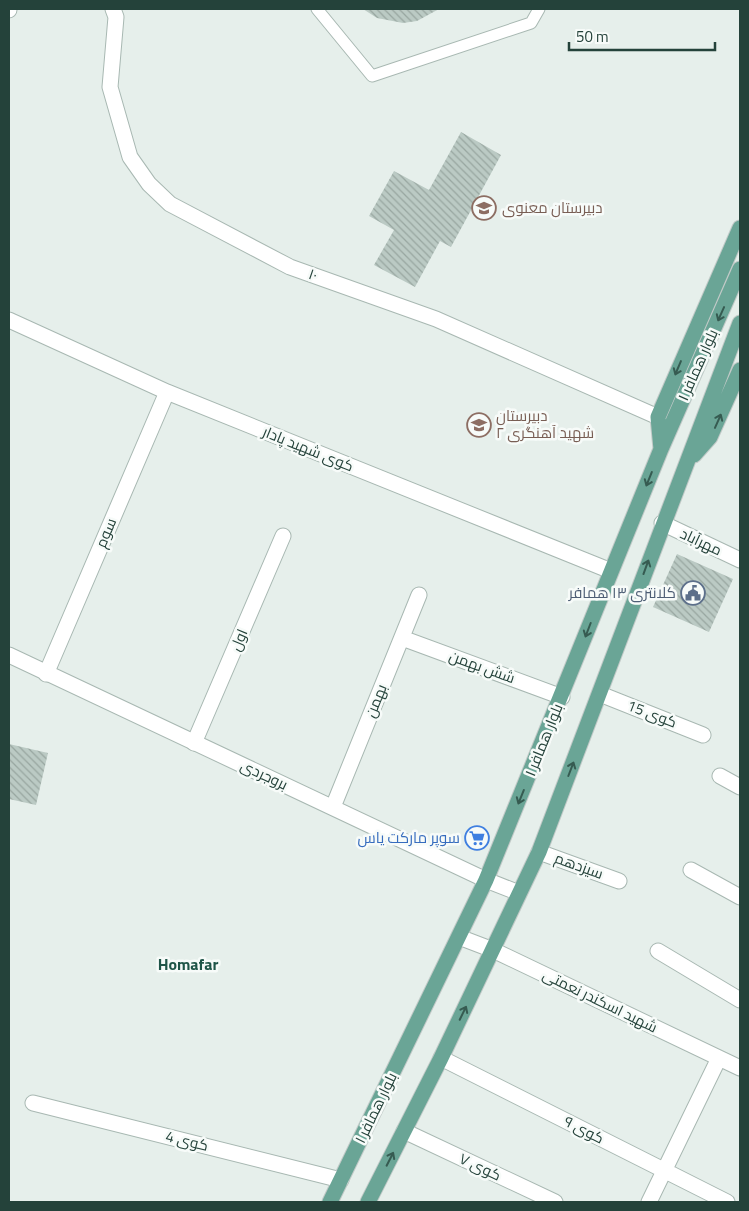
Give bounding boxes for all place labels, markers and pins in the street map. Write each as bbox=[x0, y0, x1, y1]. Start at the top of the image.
school or university icon: دبیرستان معنوی bbox=[471, 195, 497, 221]
place label: دبیرستان معنوی bbox=[502, 196, 602, 219]
place label: دبیرستان شهید آهنگری ۲ bbox=[496, 404, 594, 444]
school or university icon: دبیرستان شهید آهنگری ۲ bbox=[466, 412, 492, 438]
public building icon: کلانتری ۱۳ همافر bbox=[680, 580, 706, 606]
place label: کلانتری ۱۳ همافر bbox=[568, 581, 676, 604]
supermarket icon: سوپر مارکت یاس bbox=[464, 825, 490, 851]
place label: سوپر مارکت یاس bbox=[358, 826, 460, 849]

